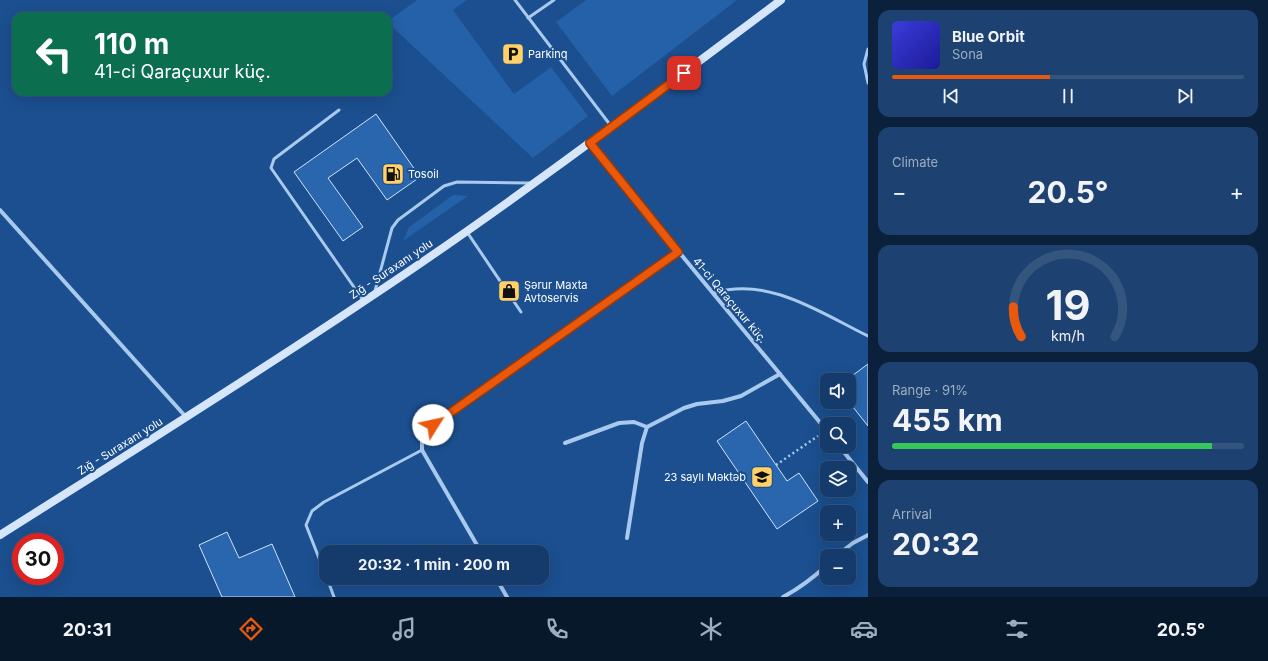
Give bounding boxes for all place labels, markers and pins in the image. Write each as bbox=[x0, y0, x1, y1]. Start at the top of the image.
parking icon: Parkinq bbox=[500, 41, 526, 67]
place label: Parkinq bbox=[528, 47, 567, 61]
pin bbox=[667, 56, 701, 90]
fuel station icon: Tosoil bbox=[380, 161, 406, 187]
place label: Tosoil bbox=[408, 167, 439, 181]
shop icon: Şərur Maxta Avtoservis bbox=[496, 278, 522, 304]
place label: Şərur Maxta Avtoservis bbox=[524, 278, 588, 305]
school or university icon: 23 saylı Məktəb bbox=[749, 464, 775, 490]
place label: 23 saylı Məktəb bbox=[664, 470, 746, 484]

